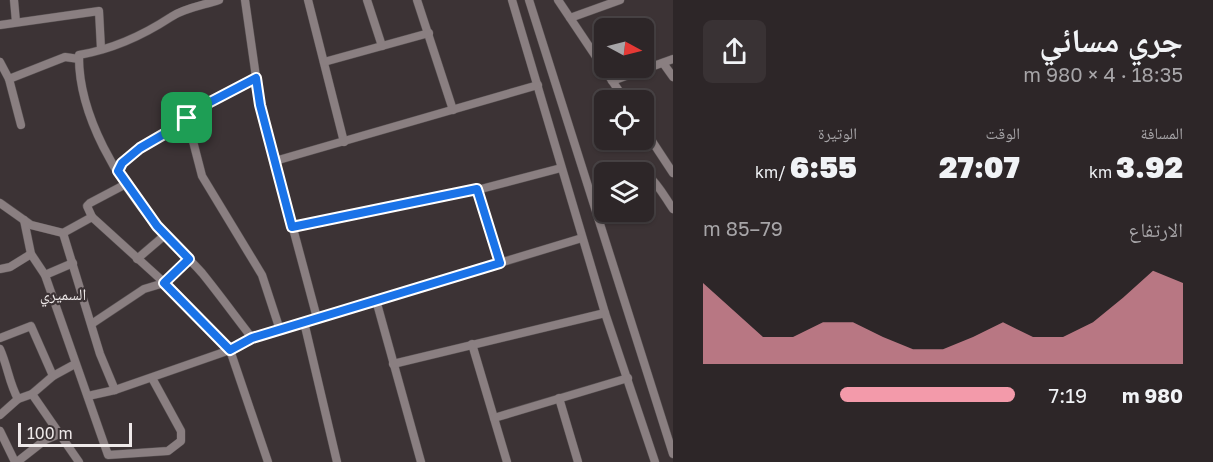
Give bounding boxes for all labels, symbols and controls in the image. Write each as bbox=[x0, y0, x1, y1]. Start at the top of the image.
north arrow bbox=[594, 18, 654, 78]
map controls bbox=[594, 18, 654, 222]
button: share bbox=[703, 20, 766, 83]
text: جري مسائي bbox=[1039, 20, 1183, 59]
text: 18:35 · 4 × 980 m bbox=[1023, 62, 1183, 86]
button: locate bbox=[594, 90, 654, 150]
pin bbox=[161, 92, 212, 143]
icon: arrive bbox=[170, 101, 203, 134]
text: الوتيرة bbox=[818, 123, 857, 143]
text: الوقت bbox=[986, 123, 1020, 143]
text: المسافة bbox=[1141, 123, 1183, 143]
text: 6:55 bbox=[790, 149, 857, 185]
text: 27:07 bbox=[939, 149, 1020, 185]
text: 3.92 bbox=[1116, 149, 1183, 185]
button: layers bbox=[594, 162, 654, 222]
text: /km bbox=[755, 162, 790, 182]
text: km bbox=[1089, 162, 1116, 182]
text: 79–85 m bbox=[703, 216, 783, 240]
text: الارتفاع bbox=[1128, 217, 1183, 241]
district label: السميري bbox=[40, 284, 86, 307]
text: 7:19 bbox=[1049, 383, 1087, 407]
text: 980 m bbox=[1122, 383, 1183, 407]
scale bar bbox=[18, 420, 132, 448]
text: 100 m bbox=[27, 423, 73, 443]

